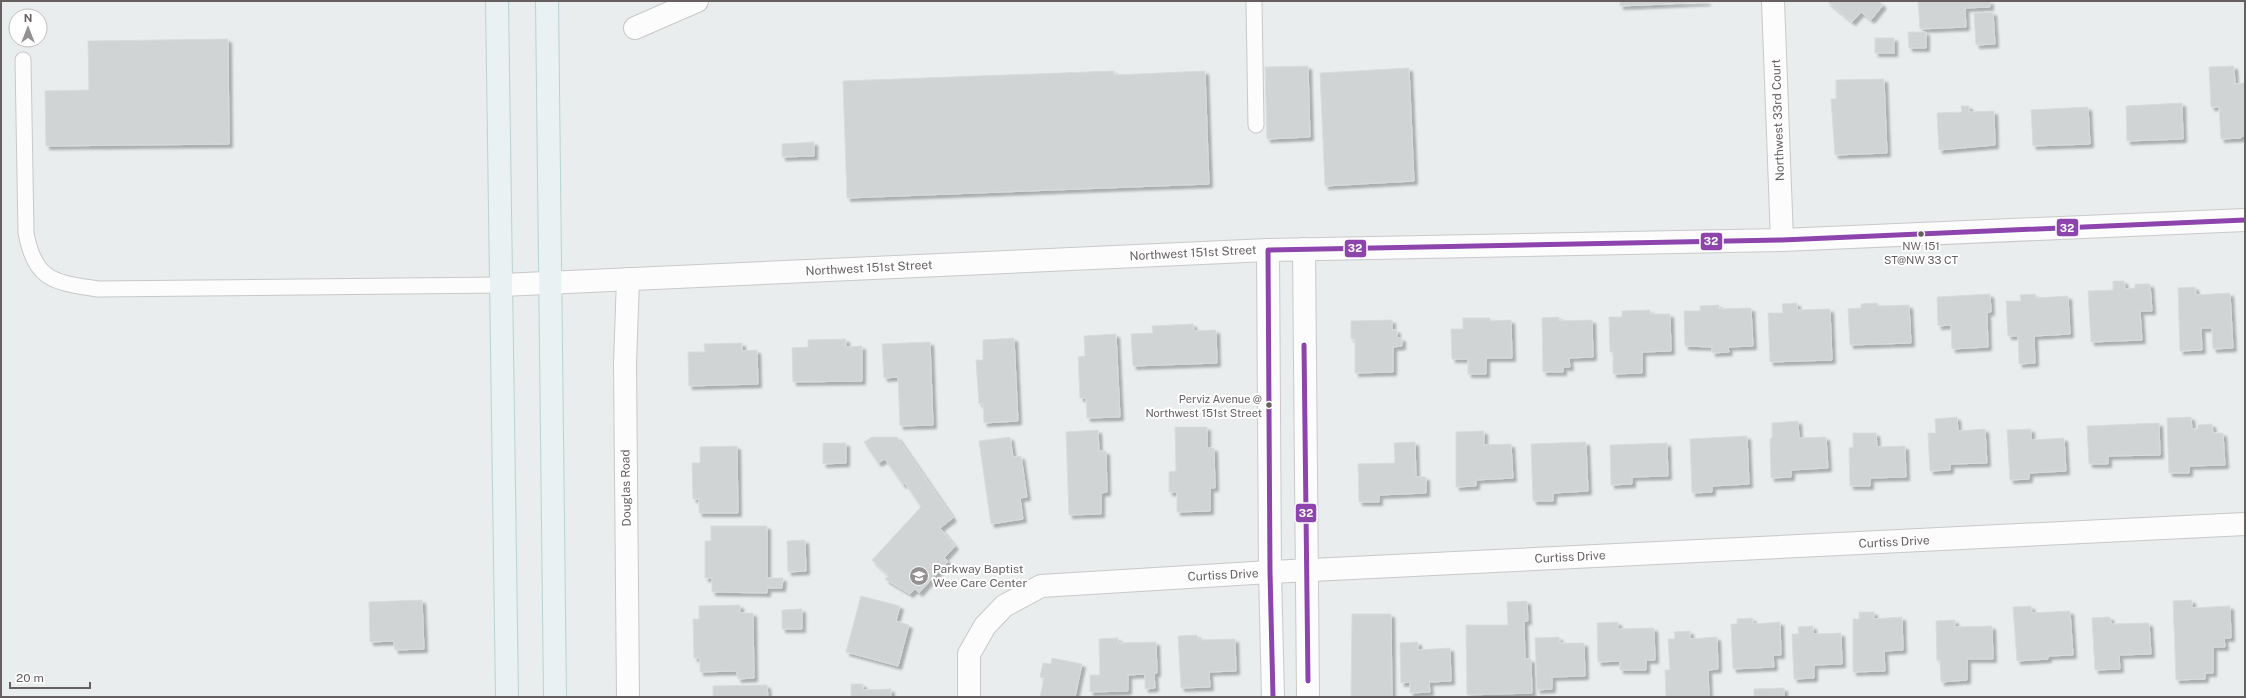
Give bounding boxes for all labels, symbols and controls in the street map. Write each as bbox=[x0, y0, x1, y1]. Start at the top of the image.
north arrow bbox=[8, 8, 48, 48]
text: N bbox=[24, 12, 32, 24]
street label: Northwest 33rd Court bbox=[1769, 58, 1787, 181]
line badge: 32 bbox=[2056, 218, 2079, 237]
text: 32 bbox=[2060, 222, 2074, 234]
marker: NW 151 ST@NW 33 CT bbox=[1916, 229, 1926, 239]
line badge: 32 bbox=[1700, 232, 1723, 251]
text: 32 bbox=[1704, 235, 1718, 247]
line badge: 32 bbox=[1344, 239, 1367, 258]
place label: NW 151 ST@NW 33 CT bbox=[1884, 240, 1958, 266]
text: 32 bbox=[1348, 242, 1362, 254]
street label: Northwest 151st Street bbox=[1129, 243, 1257, 263]
street label: Northwest 151st Street bbox=[805, 258, 933, 278]
place label: Perviz Avenue @ Northwest 151st Street bbox=[1145, 393, 1262, 419]
marker: Perviz Avenue @ Northwest 151st Street bbox=[1264, 400, 1274, 410]
street label: Douglas Road bbox=[618, 449, 634, 527]
line badge: 32 bbox=[1295, 503, 1317, 523]
text: 32 bbox=[1299, 507, 1313, 519]
street label: Curtiss Drive bbox=[1858, 533, 1930, 551]
street label: Curtiss Drive bbox=[1534, 548, 1606, 566]
place label: Parkway Baptist Wee Care Center bbox=[933, 562, 1027, 590]
school or university icon: Parkway Baptist Wee Care Center bbox=[908, 565, 930, 587]
street label: Curtiss Drive bbox=[1187, 566, 1259, 584]
scale bar bbox=[10, 664, 90, 690]
text: 20 m bbox=[16, 671, 44, 685]

